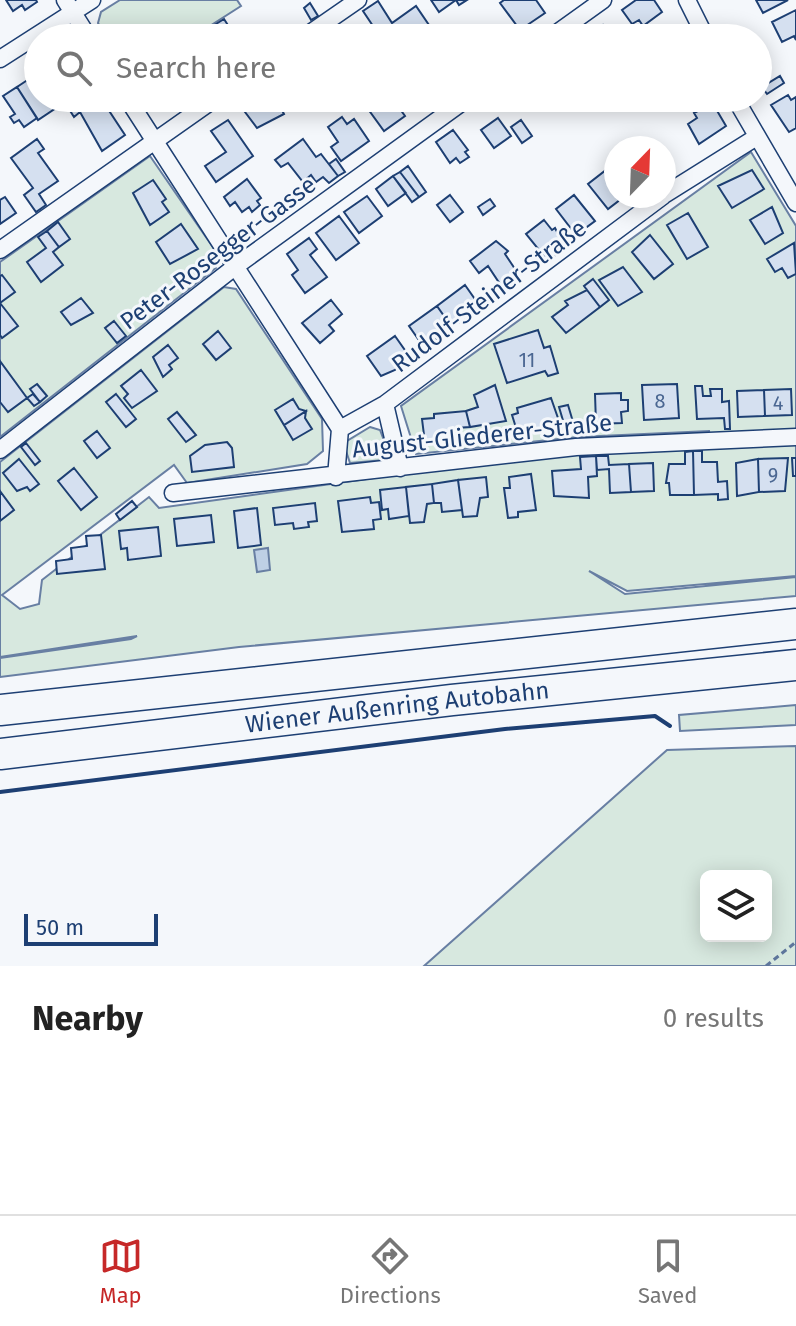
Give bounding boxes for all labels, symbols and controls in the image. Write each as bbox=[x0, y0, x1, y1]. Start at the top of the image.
search box bbox=[24, 24, 772, 112]
icon: search bbox=[52, 46, 96, 90]
text: Search here bbox=[116, 50, 276, 86]
north arrow bbox=[604, 136, 676, 208]
street label: Peter-Rosegger-Gasse bbox=[115, 170, 321, 336]
street label: Rudolf-Steiner-Straße bbox=[386, 214, 592, 378]
house number: 11 bbox=[518, 348, 536, 372]
house number: 8 bbox=[654, 389, 666, 413]
house number: 4 bbox=[773, 391, 784, 415]
street label: August-Gliederer-Straße bbox=[351, 408, 613, 464]
house number: 9 bbox=[768, 463, 778, 487]
street label: Wiener Außenring Autobahn bbox=[244, 676, 551, 739]
map controls bbox=[700, 870, 772, 942]
button: layers bbox=[700, 870, 772, 942]
scale bar bbox=[24, 910, 158, 946]
text: 50 m bbox=[36, 914, 84, 941]
text: Nearby bbox=[32, 998, 143, 1039]
text: 0 results bbox=[663, 1003, 764, 1034]
tab: Map bbox=[99, 1234, 143, 1309]
tab: Directions bbox=[340, 1234, 441, 1309]
tab: Saved bbox=[638, 1234, 697, 1309]

